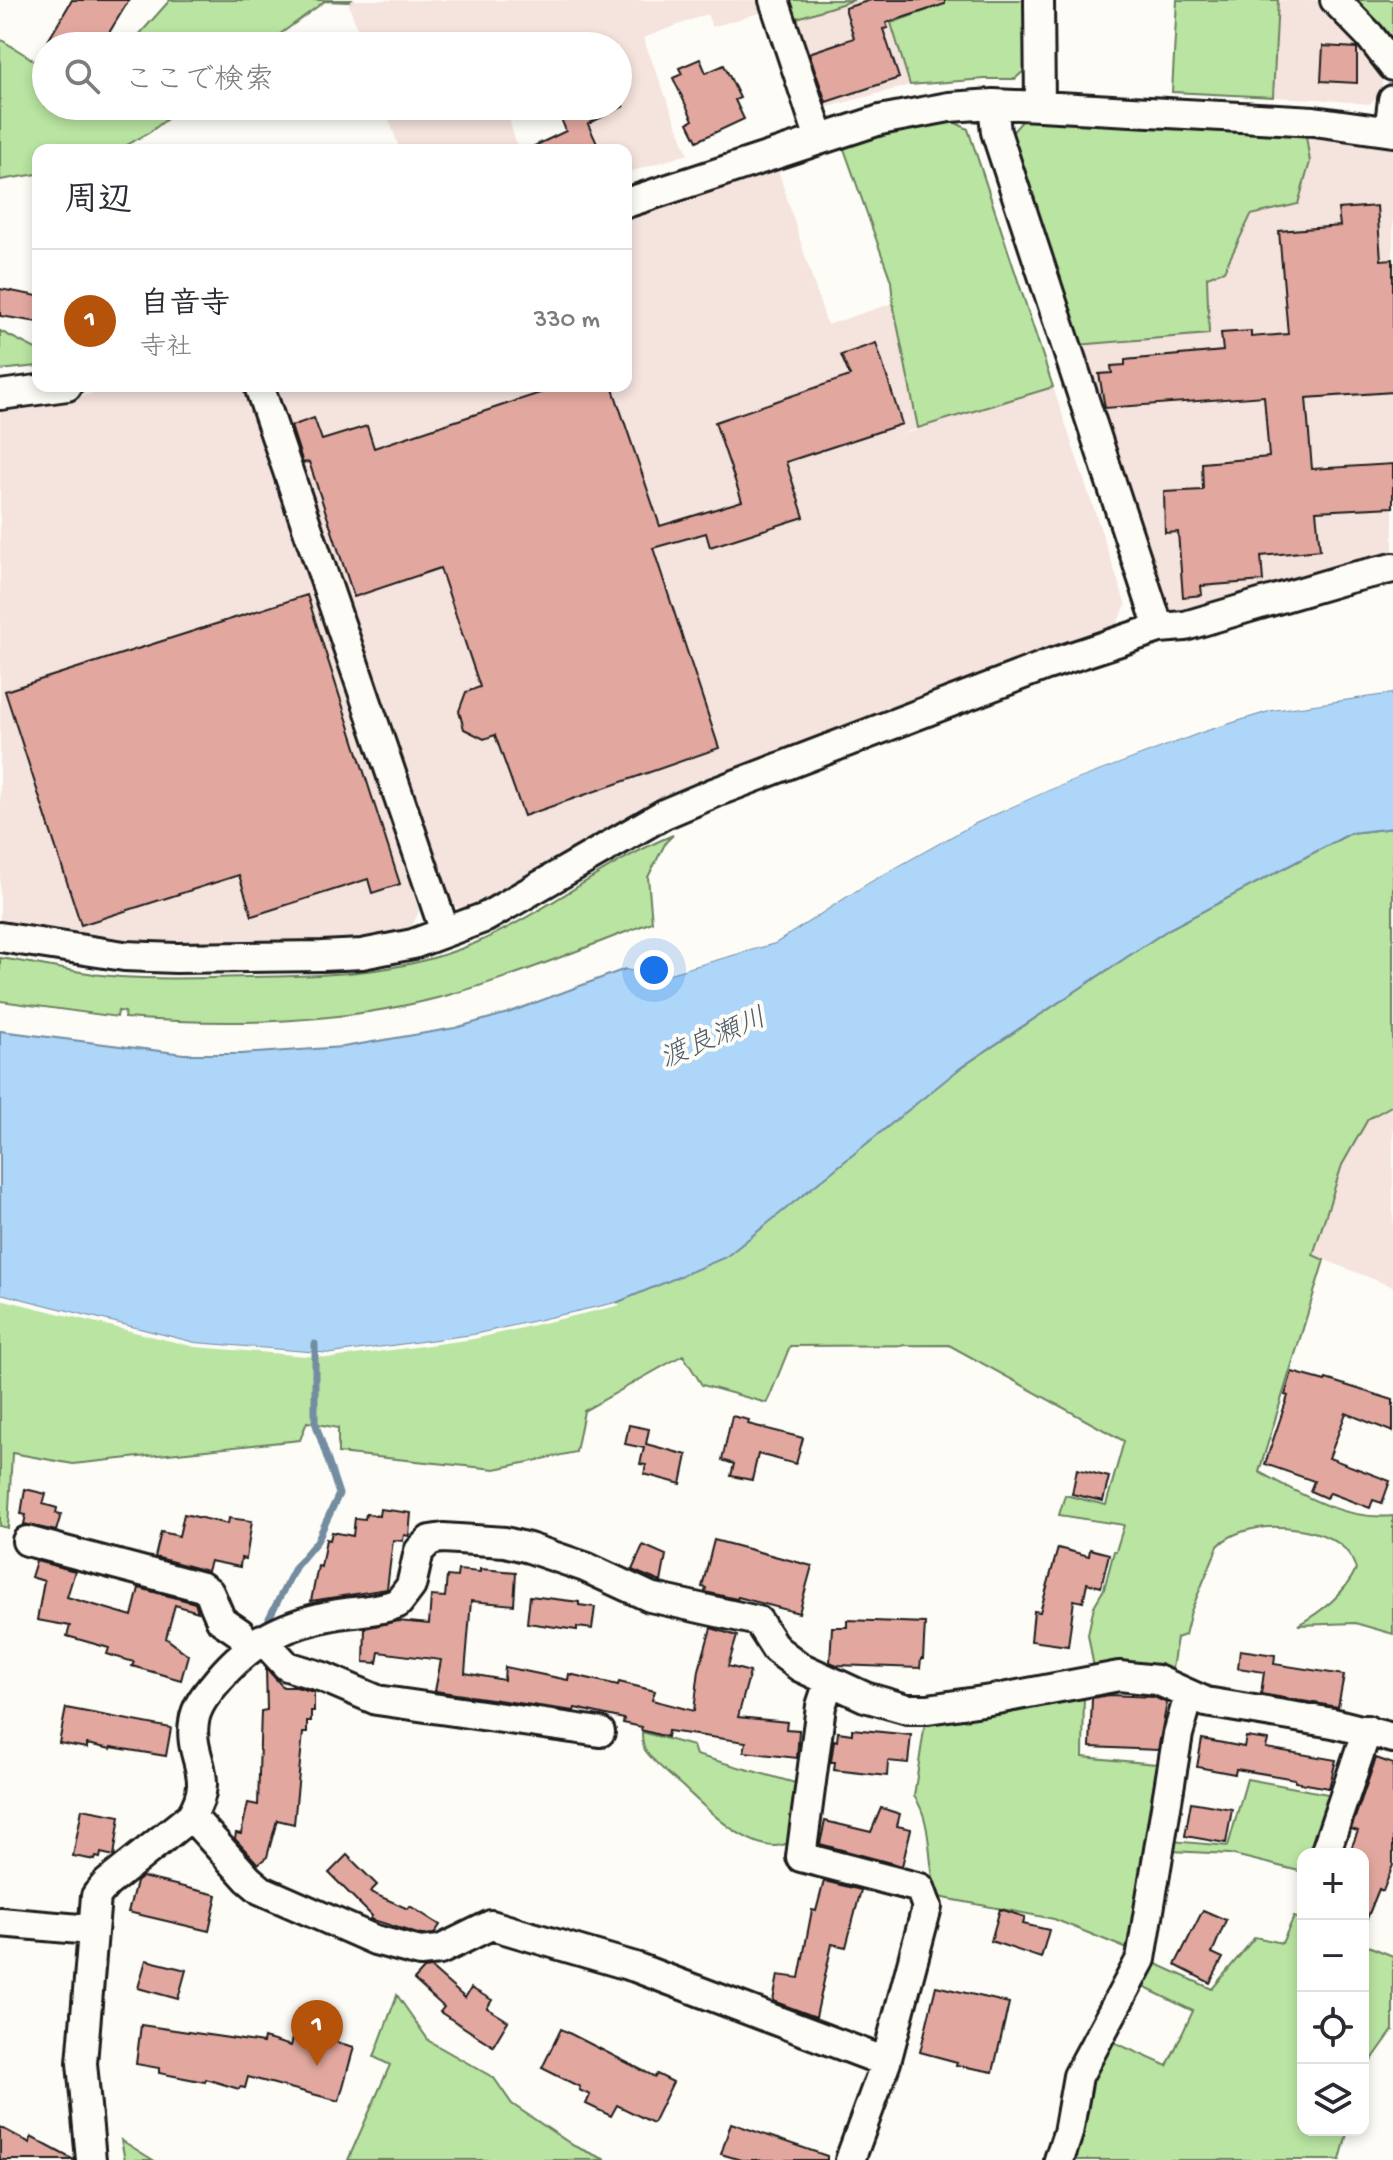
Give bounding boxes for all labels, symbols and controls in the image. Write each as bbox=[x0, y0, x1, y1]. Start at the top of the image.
search box bbox=[32, 32, 632, 120]
icon: search bbox=[60, 54, 104, 98]
text: ここで検索 bbox=[124, 65, 274, 100]
text: 周辺 bbox=[64, 183, 132, 223]
text: 自音寺 bbox=[140, 289, 230, 324]
text: 1 bbox=[85, 306, 95, 337]
text: 330 m bbox=[534, 306, 600, 337]
text: 寺社 bbox=[140, 334, 192, 365]
your location bbox=[634, 950, 674, 990]
water label: 渡良瀬川 bbox=[656, 1002, 772, 1077]
map controls bbox=[1297, 1848, 1369, 2136]
button: + bbox=[1297, 1848, 1369, 1920]
button: − bbox=[1297, 1920, 1369, 1992]
button: locate bbox=[1297, 1992, 1369, 2064]
pin: 1 bbox=[291, 2000, 343, 2066]
button: layers bbox=[1297, 2064, 1369, 2136]

